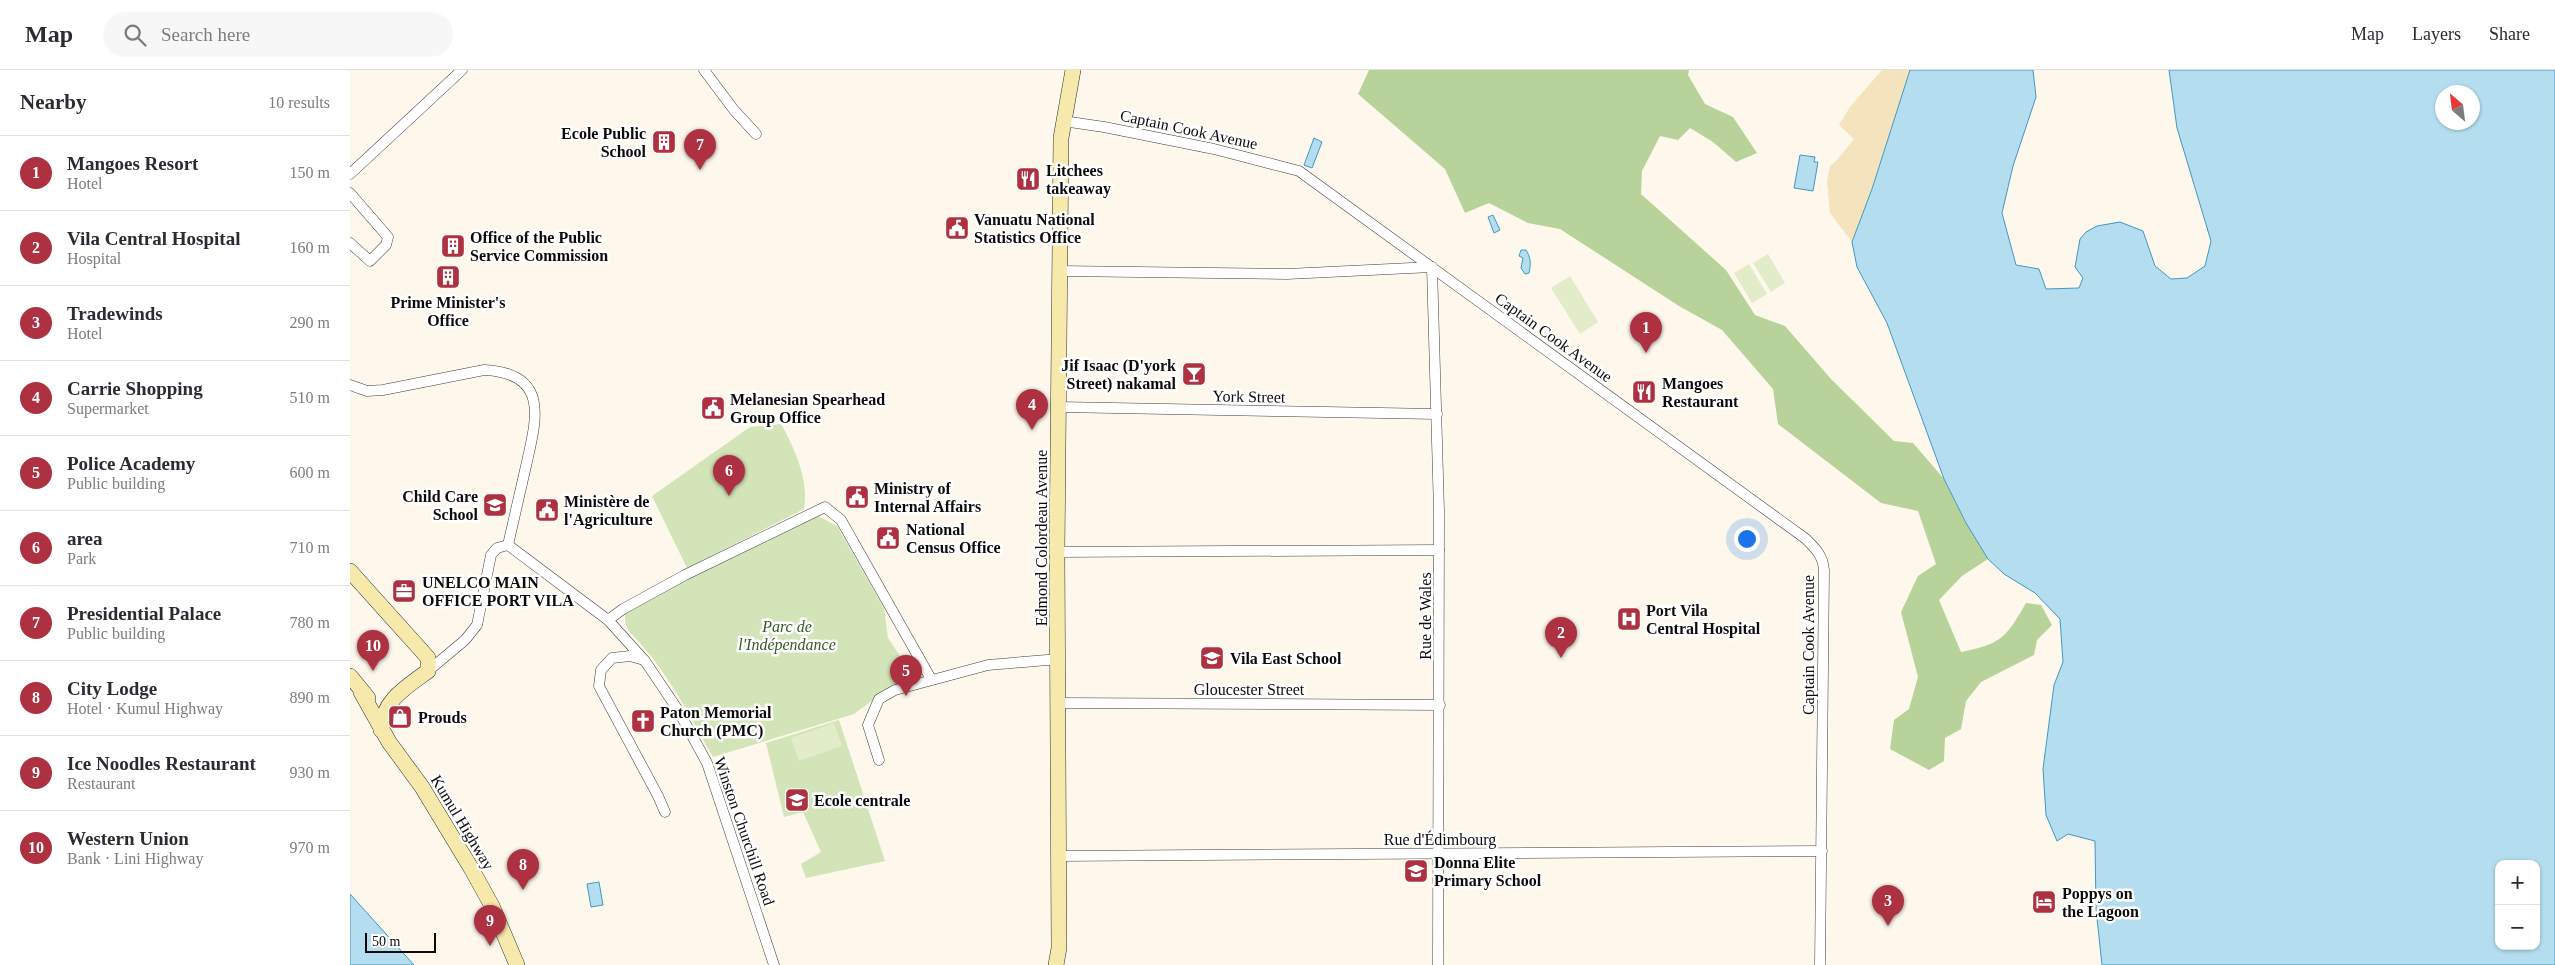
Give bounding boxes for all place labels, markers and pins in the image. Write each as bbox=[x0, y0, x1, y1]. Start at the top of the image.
place label: Ecole Public School bbox=[561, 125, 647, 160]
building icon: Ecole Public School bbox=[651, 129, 677, 155]
pin: 7 bbox=[684, 129, 716, 170]
place label: Litchees takeaway bbox=[1046, 162, 1111, 198]
restaurant icon: Litchees takeaway bbox=[1015, 166, 1041, 192]
place label: Vanuatu National Statistics Office bbox=[974, 211, 1095, 246]
public building icon: Vanuatu National Statistics Office bbox=[944, 215, 970, 241]
place label: Office of the Public Service Commission bbox=[470, 229, 608, 264]
building icon: Office of the Public Service Commission bbox=[440, 233, 466, 259]
building icon: Prime Minister's Office bbox=[435, 264, 461, 290]
place label: Prime Minister's Office bbox=[390, 294, 506, 329]
pin: 1 bbox=[1630, 312, 1662, 353]
place label: Jif Isaac (D'york Street) nakamal bbox=[1061, 357, 1177, 393]
bar icon: Jif Isaac (D'york Street) nakamal bbox=[1181, 361, 1207, 387]
place label: Mangoes Restaurant bbox=[1662, 375, 1739, 410]
restaurant icon: Mangoes Restaurant bbox=[1631, 379, 1657, 405]
pin: 4 bbox=[1016, 389, 1048, 430]
place label: Melanesian Spearhead Group Office bbox=[730, 391, 885, 427]
public building icon: Melanesian Spearhead Group Office bbox=[700, 395, 726, 421]
pin: 6 bbox=[713, 455, 745, 496]
place label: Ministry of Internal Affairs bbox=[874, 480, 981, 515]
public building icon: Ministry of Internal Affairs bbox=[844, 484, 870, 510]
place label: Child Care School bbox=[402, 488, 479, 523]
school or university icon: Child Care School bbox=[482, 492, 508, 518]
place label: Ministère de l'Agriculture bbox=[564, 493, 653, 529]
public building icon: Ministère de l'Agriculture bbox=[534, 497, 560, 523]
place label: National Census Office bbox=[906, 521, 1001, 556]
public building icon: National Census Office bbox=[875, 525, 901, 551]
place label: UNELCO MAIN OFFICE PORT VILA bbox=[422, 574, 574, 609]
office icon: UNELCO MAIN OFFICE PORT VILA bbox=[391, 578, 417, 604]
place label: Port Vila Central Hospital bbox=[1646, 602, 1761, 638]
hospital icon: Port Vila Central Hospital bbox=[1616, 606, 1642, 632]
pin: 2 bbox=[1545, 617, 1577, 658]
pin: 10 bbox=[357, 630, 389, 671]
school or university icon: Vila East School bbox=[1199, 645, 1225, 671]
place label: Vila East School bbox=[1230, 650, 1342, 667]
pin: 5 bbox=[890, 655, 922, 696]
shop icon: Prouds bbox=[387, 704, 413, 730]
place label: Paton Memorial Church (PMC) bbox=[660, 704, 772, 740]
church icon: Paton Memorial Church (PMC) bbox=[630, 708, 656, 734]
place label: Prouds bbox=[418, 709, 467, 726]
school or university icon: Ecole centrale bbox=[784, 787, 810, 813]
place label: Ecole centrale bbox=[814, 792, 910, 809]
pin: 8 bbox=[507, 849, 539, 890]
place label: Donna Elite Primary School bbox=[1434, 854, 1542, 890]
school or university icon: Donna Elite Primary School bbox=[1403, 858, 1429, 884]
pin: 3 bbox=[1872, 885, 1904, 926]
place label: Poppys on the Lagoon bbox=[2062, 885, 2139, 921]
hotel icon: Poppys on the Lagoon bbox=[2031, 889, 2057, 915]
pin: 9 bbox=[474, 905, 506, 946]

